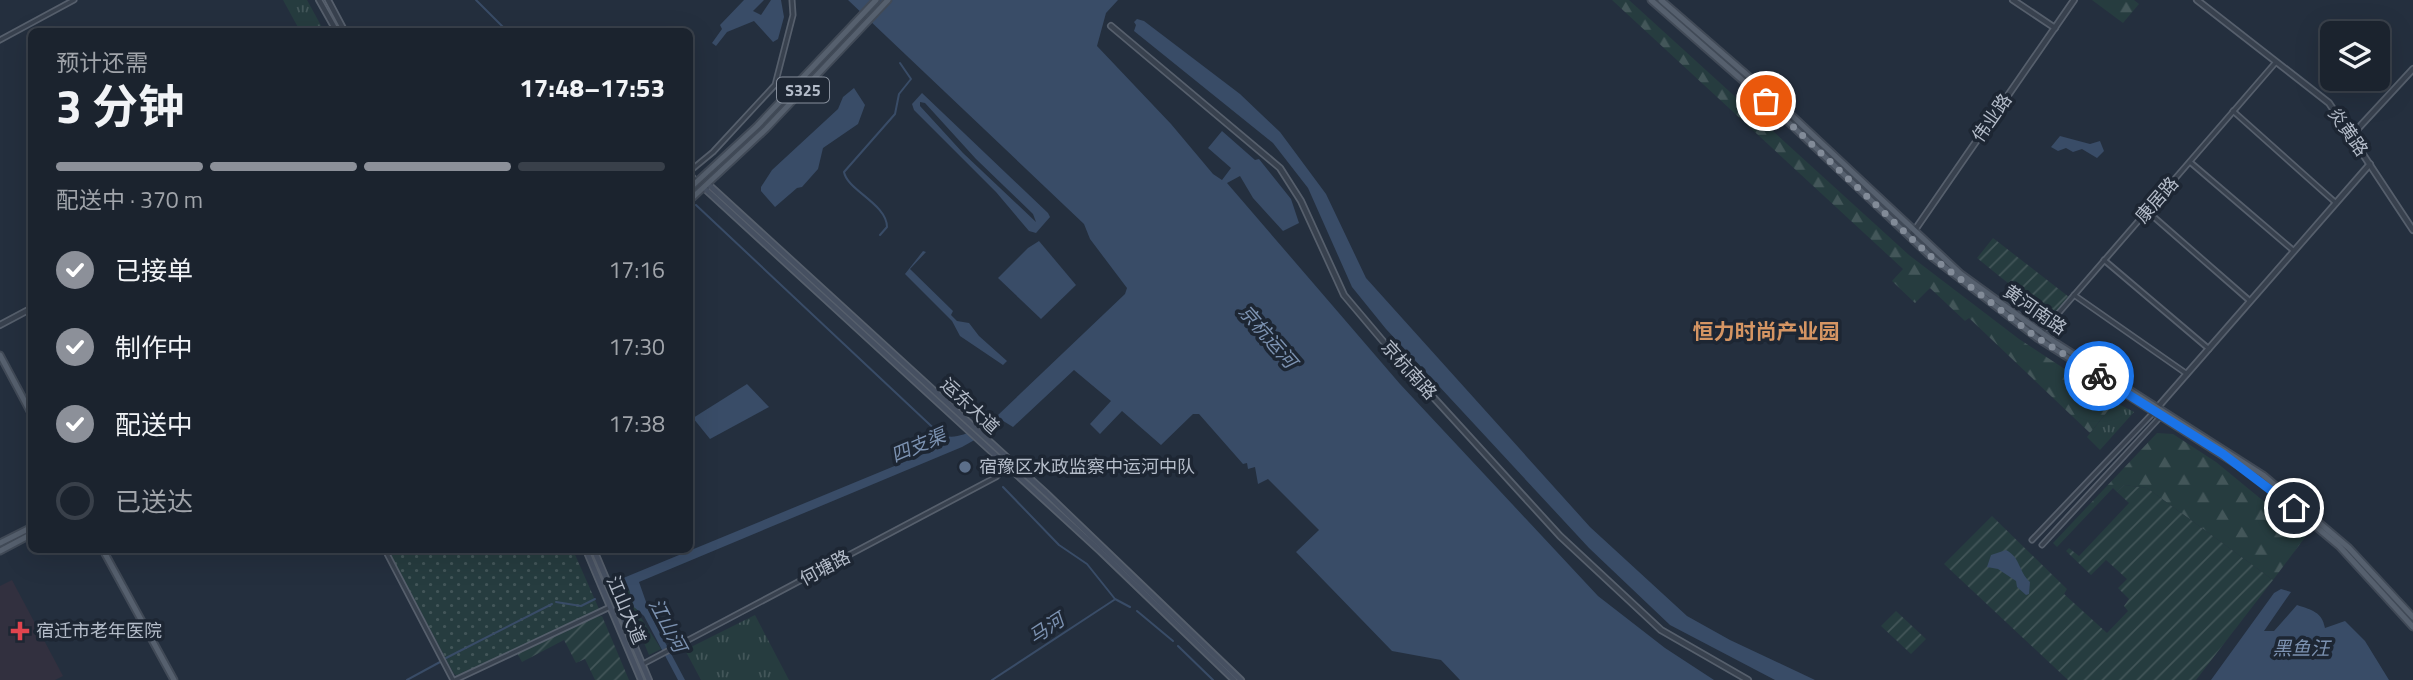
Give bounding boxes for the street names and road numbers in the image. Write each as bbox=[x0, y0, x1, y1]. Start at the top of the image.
road number: S325 bbox=[777, 78, 829, 102]
street label: 伟业路 bbox=[1965, 88, 2018, 148]
street label: 炎黄路 bbox=[2322, 102, 2375, 162]
street label: 康居路 bbox=[2129, 170, 2185, 229]
street label: 黄河南路 bbox=[1998, 278, 2073, 341]
street label: 京杭南路 bbox=[1375, 334, 1443, 405]
street label: 运东大道 bbox=[935, 371, 1006, 440]
street label: 何塘路 bbox=[795, 543, 855, 592]
street label: 江山大道 bbox=[600, 571, 653, 648]

